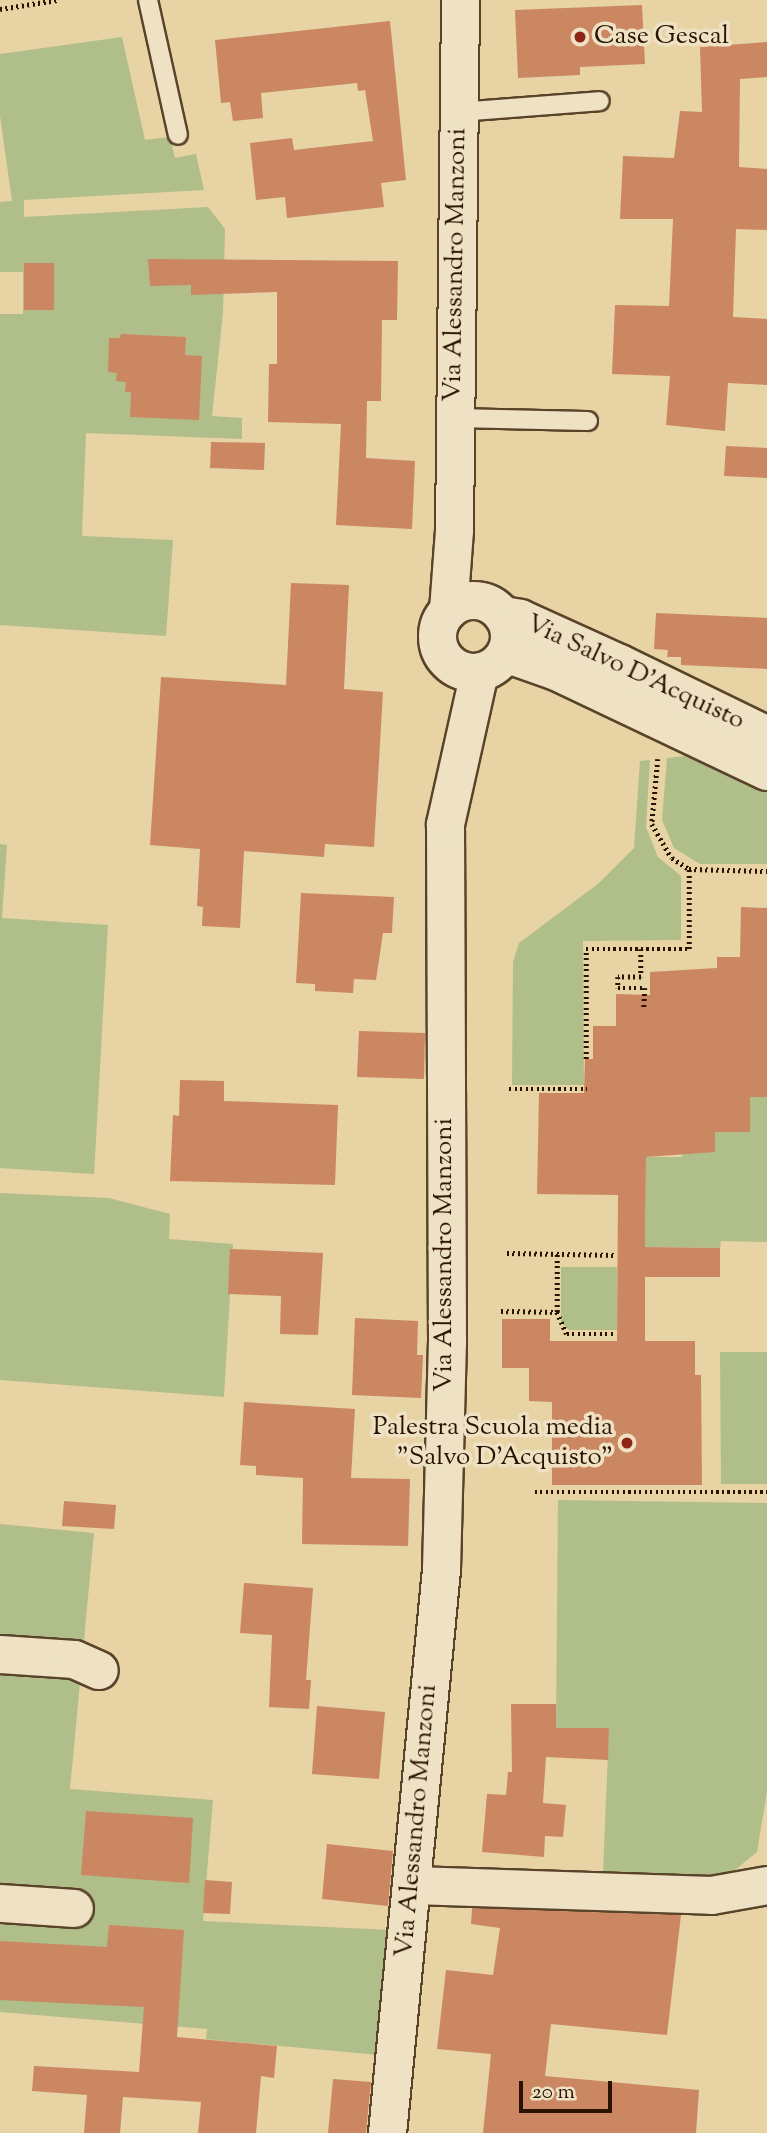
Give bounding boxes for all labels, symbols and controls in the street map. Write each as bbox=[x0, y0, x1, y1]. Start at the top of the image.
place label: Case Gescal bbox=[594, 21, 729, 53]
marker: Case Gescal bbox=[572, 29, 588, 45]
street label: Via Alessandro Manzoni bbox=[438, 128, 474, 402]
street label: Via Salvo D'Acquisto bbox=[521, 609, 749, 737]
street label: Via Alessandro Manzoni bbox=[429, 1118, 461, 1392]
place label: Palestra Scuola media "Salvo D'Acquisto" bbox=[373, 1412, 613, 1474]
marker: Palestra Scuola media "Salvo D'Acquisto" bbox=[619, 1435, 635, 1451]
street label: Via Alessandro Manzoni bbox=[390, 1683, 444, 1959]
scale bar bbox=[522, 2066, 615, 2110]
text: 20 m bbox=[532, 2078, 575, 2108]

